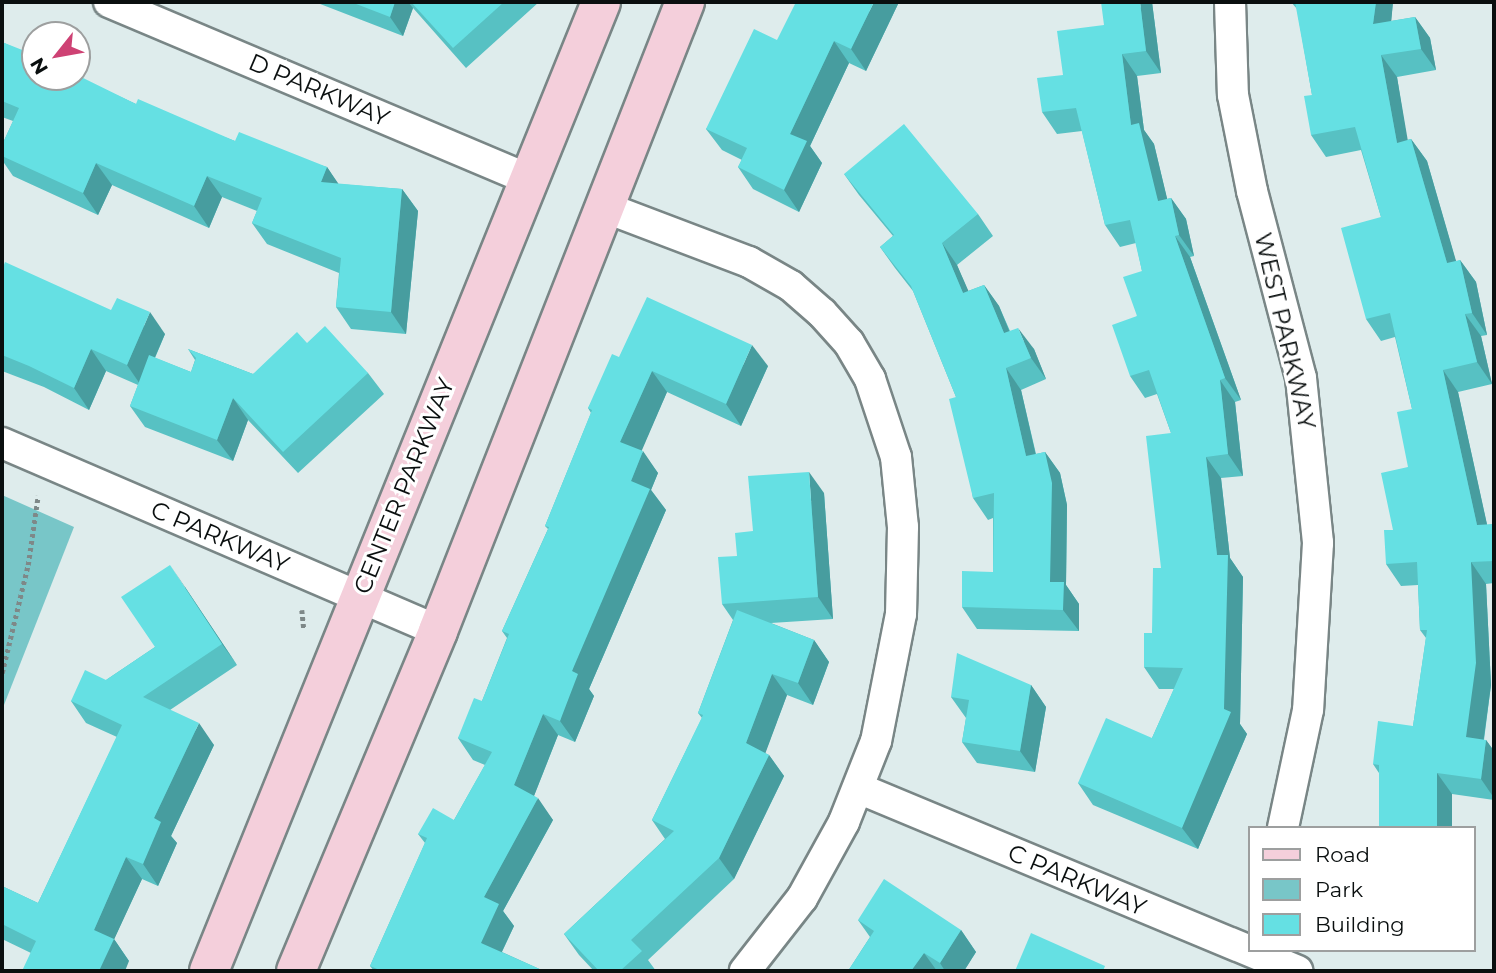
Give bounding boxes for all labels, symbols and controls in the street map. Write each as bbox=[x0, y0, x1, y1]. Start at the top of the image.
north arrow bbox=[21, 21, 91, 91]
street label: D PARKWAY bbox=[244, 47, 394, 133]
text: N bbox=[25, 54, 53, 79]
street label: WEST PARKWAY bbox=[1248, 230, 1322, 432]
street label: CENTER PARKWAY bbox=[348, 374, 460, 598]
street label: C PARKWAY bbox=[147, 495, 293, 579]
legend bbox=[1248, 826, 1475, 952]
street label: C PARKWAY bbox=[1004, 838, 1150, 922]
text: Road bbox=[1315, 842, 1370, 867]
text: Park bbox=[1315, 877, 1363, 902]
text: Building bbox=[1315, 912, 1405, 937]

